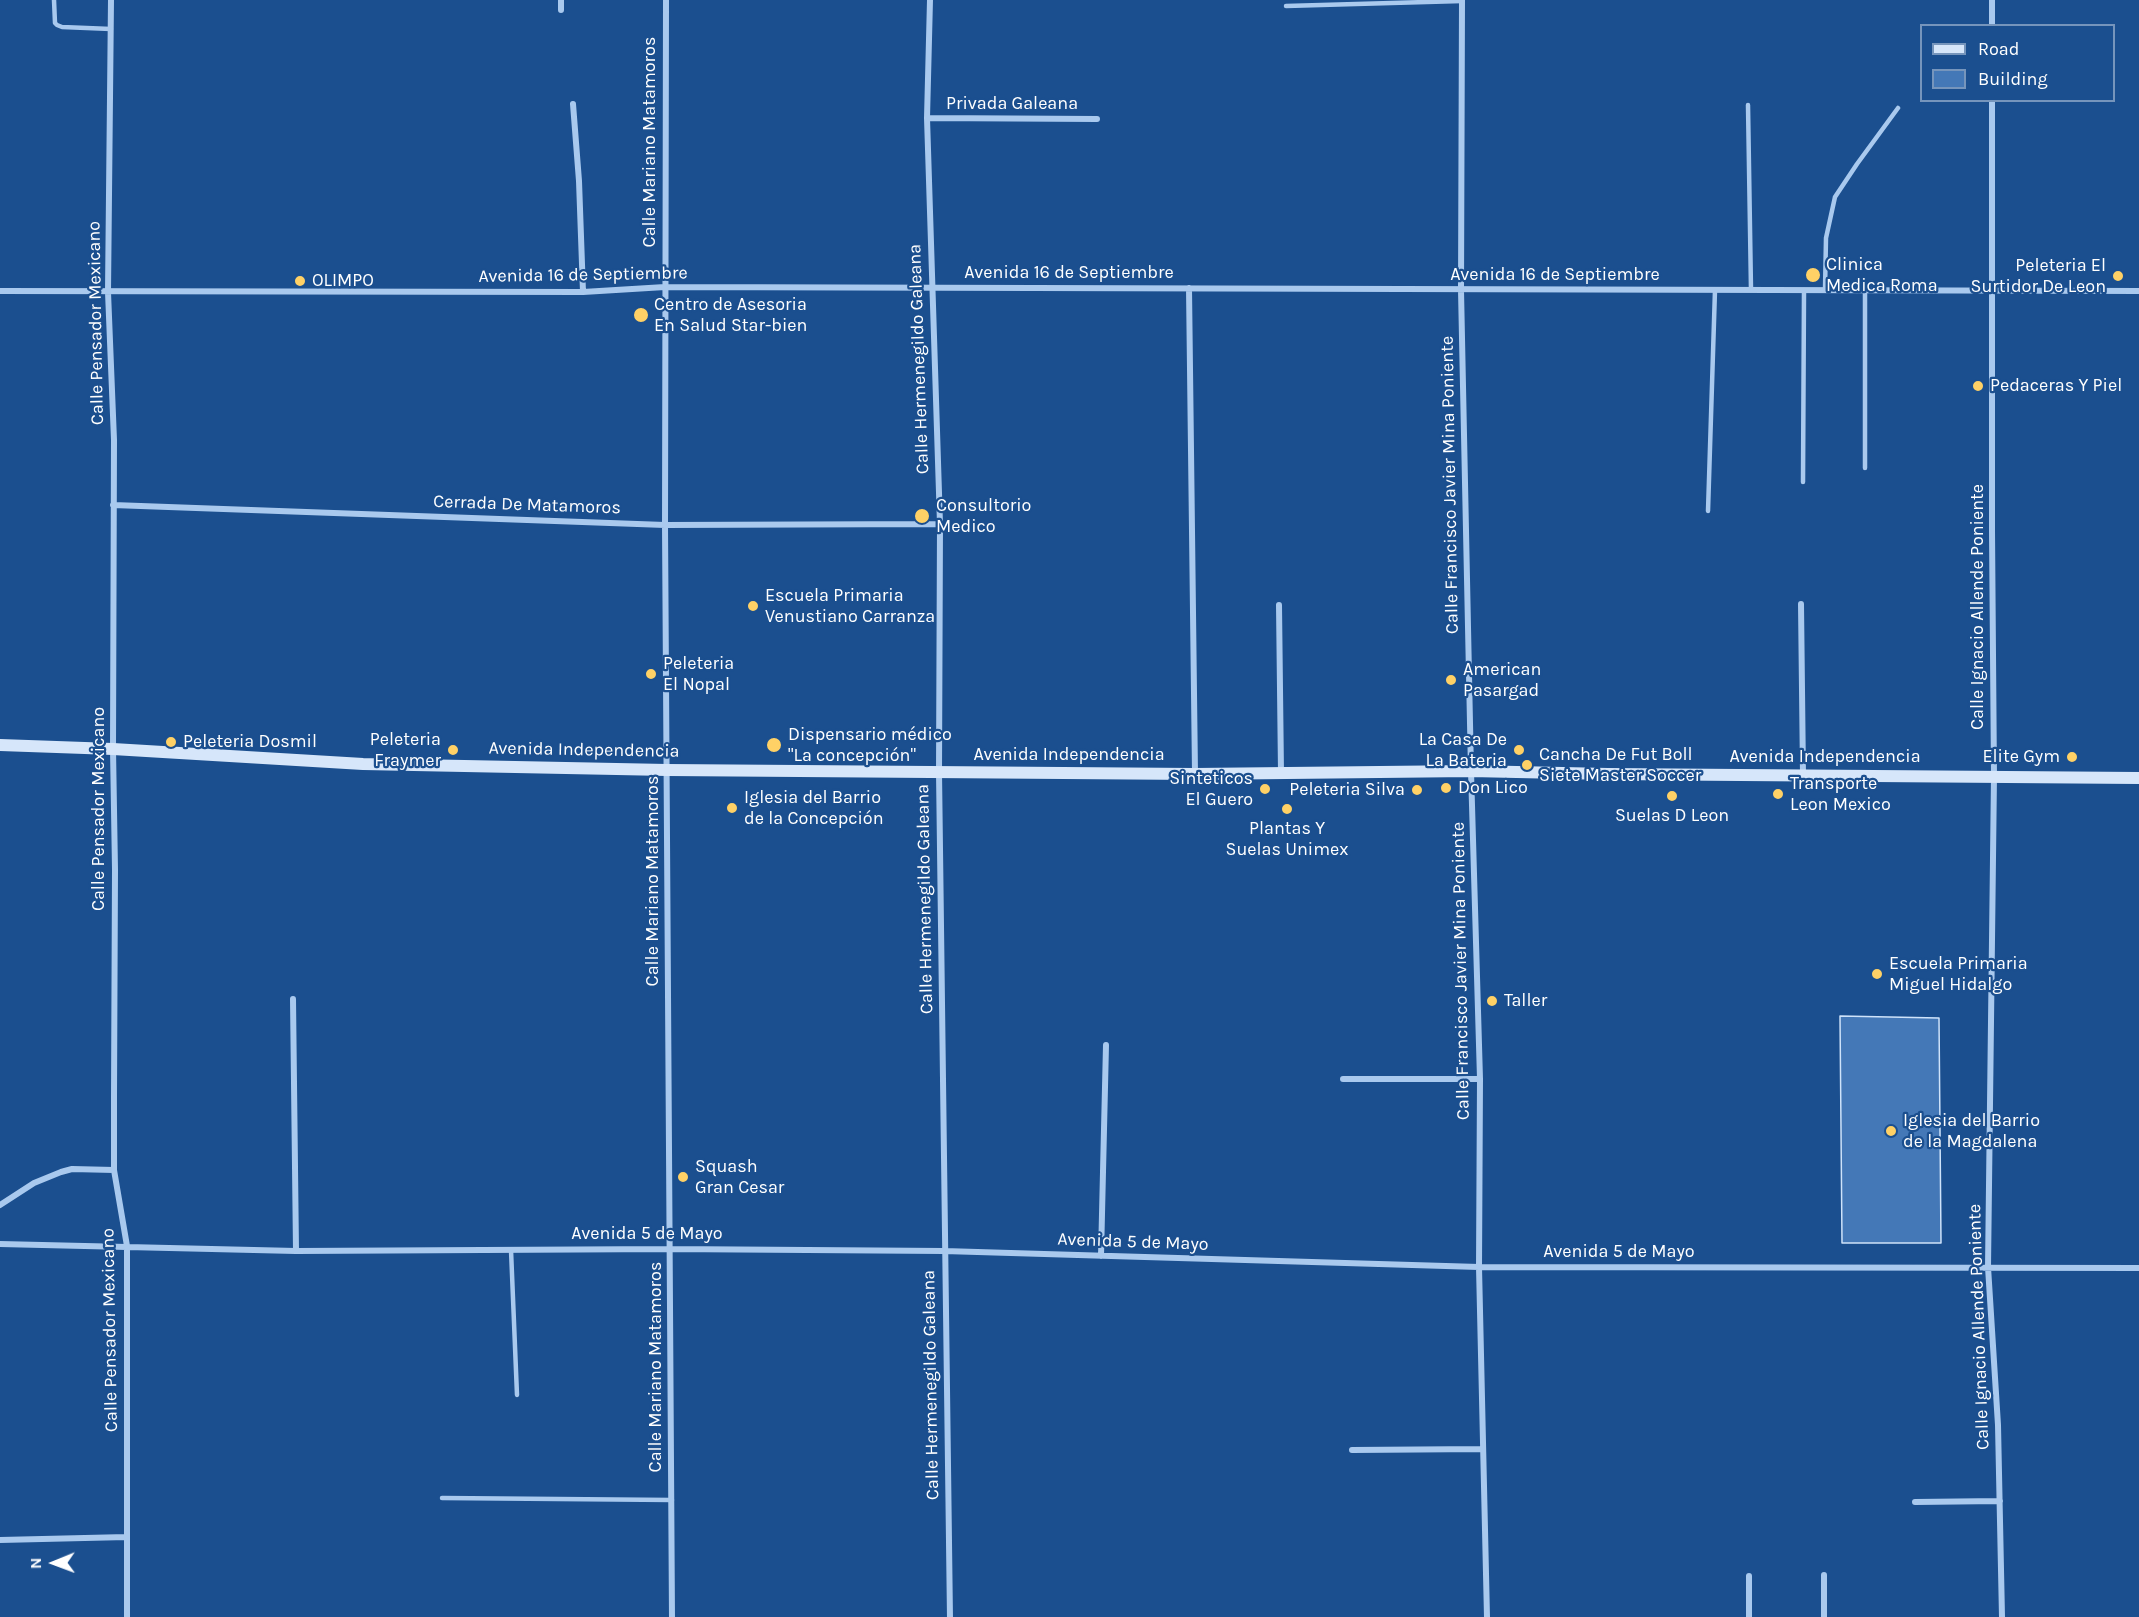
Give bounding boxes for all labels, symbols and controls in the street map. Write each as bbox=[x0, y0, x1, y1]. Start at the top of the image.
legend bbox=[1920, 24, 2115, 102]
street label: Calle Mariano Matamoros bbox=[639, 37, 661, 247]
text: Road bbox=[1978, 38, 2019, 60]
text: Building bbox=[1978, 68, 2048, 90]
street label: Privada Galeana bbox=[946, 93, 1078, 115]
street label: Calle Pensador Mexicano bbox=[83, 221, 109, 425]
street label: Calle Hermenegildo Galeana bbox=[904, 244, 934, 474]
place label: Clinica Medica Roma bbox=[1826, 254, 1938, 296]
place label: Peleteria El Surtidor De Leon bbox=[1971, 255, 2106, 298]
street label: Avenida 16 de Septiembre bbox=[478, 262, 688, 288]
street label: Avenida 16 de Septiembre bbox=[964, 262, 1174, 284]
street label: Avenida 16 de Septiembre bbox=[1450, 264, 1660, 286]
marker: Clinica Medica Roma bbox=[1804, 266, 1822, 284]
marker: Peleteria El Surtidor De Leon bbox=[2111, 269, 2125, 283]
place label: OLIMPO bbox=[312, 270, 374, 292]
marker: OLIMPO bbox=[293, 274, 307, 288]
place label: Centro de Asesoria En Salud Star-bien bbox=[654, 294, 807, 336]
marker: Centro de Asesoria En Salud Star-bien bbox=[632, 306, 650, 324]
street label: Calle Francisco Javier Mina Poniente bbox=[1437, 336, 1463, 634]
place label: Pedaceras Y Piel bbox=[1990, 375, 2122, 397]
marker: Pedaceras Y Piel bbox=[1971, 379, 1985, 393]
street label: Calle Ignacio Allende Poniente bbox=[1967, 484, 1989, 730]
street label: Cerrada De Matamoros bbox=[433, 491, 621, 519]
place label: Consultorio Medico bbox=[936, 495, 1031, 538]
marker: Consultorio Medico bbox=[913, 507, 931, 525]
place label: Escuela Primaria Venustiano Carranza bbox=[765, 585, 935, 628]
marker: Escuela Primaria Venustiano Carranza bbox=[746, 599, 760, 613]
place label: Peleteria El Nopal bbox=[663, 653, 734, 696]
place label: American Pasargad bbox=[1463, 659, 1541, 702]
marker: Peleteria El Nopal bbox=[644, 667, 658, 681]
marker: American Pasargad bbox=[1444, 673, 1458, 687]
street label: Calle Pensador Mexicano bbox=[88, 707, 110, 911]
place label: Dispensario médico "La concepción" bbox=[788, 724, 952, 766]
place label: Peleteria Fraymer bbox=[370, 729, 441, 771]
place label: La Casa De La Bateria bbox=[1419, 729, 1507, 771]
place label: Peleteria Dosmil bbox=[183, 731, 317, 753]
marker: Peleteria Dosmil bbox=[164, 735, 178, 749]
marker: Dispensario médico "La concepción" bbox=[765, 736, 783, 754]
street label: Avenida Independencia bbox=[488, 738, 680, 762]
marker: Peleteria Fraymer bbox=[446, 743, 460, 757]
marker: La Casa De La Bateria bbox=[1512, 743, 1526, 757]
street label: Avenida Independencia bbox=[973, 744, 1165, 766]
place label: Cancha De Fut Boll Siete Master Soccer bbox=[1539, 744, 1701, 786]
street label: Avenida Independencia bbox=[1729, 746, 1921, 768]
place label: Elite Gym bbox=[1982, 746, 2060, 768]
marker: Elite Gym bbox=[2065, 750, 2079, 764]
marker: Cancha De Fut Boll Siete Master Soccer bbox=[1520, 758, 1534, 772]
place label: Sinteticos El Guero bbox=[1169, 768, 1253, 810]
place label: Transporte Leon Mexico bbox=[1790, 773, 1891, 816]
street label: Calle Mariano Matamoros bbox=[642, 776, 664, 986]
place label: Don Lico bbox=[1458, 777, 1528, 799]
place label: Peleteria Silva bbox=[1289, 779, 1405, 801]
marker: Don Lico bbox=[1439, 781, 1453, 795]
marker: Sinteticos El Guero bbox=[1258, 782, 1272, 796]
marker: Peleteria Silva bbox=[1410, 783, 1424, 797]
street label: Calle Hermenegildo Galeana bbox=[912, 784, 938, 1014]
place label: Iglesia del Barrio de la Concepción bbox=[744, 787, 884, 830]
marker: Transporte Leon Mexico bbox=[1771, 787, 1785, 801]
marker: Suelas D Leon bbox=[1665, 789, 1679, 803]
marker: Iglesia del Barrio de la Concepción bbox=[725, 801, 739, 815]
marker: Plantas Y Suelas Unimex bbox=[1280, 802, 1294, 816]
place label: Suelas D Leon bbox=[1615, 805, 1729, 827]
place label: Plantas Y Suelas Unimex bbox=[1226, 818, 1348, 860]
street label: Calle Francisco Javier Mina Poniente bbox=[1448, 822, 1474, 1120]
place label: Escuela Primaria Miguel Hidalgo bbox=[1889, 953, 2028, 996]
marker: Escuela Primaria Miguel Hidalgo bbox=[1870, 967, 1884, 981]
place label: Taller bbox=[1504, 990, 1547, 1012]
marker: Taller bbox=[1485, 994, 1499, 1008]
place label: Iglesia del Barrio de la Magdalena bbox=[1903, 1110, 2040, 1152]
marker: Iglesia del Barrio de la Magdalena bbox=[1884, 1124, 1898, 1138]
place label: Squash Gran Cesar bbox=[695, 1156, 784, 1198]
marker: Squash Gran Cesar bbox=[676, 1170, 690, 1184]
street label: Calle Ignacio Allende Poniente bbox=[1964, 1204, 1994, 1450]
street label: Avenida 5 de Mayo bbox=[571, 1223, 723, 1245]
street label: Calle Pensador Mexicano bbox=[97, 1228, 123, 1432]
street label: Avenida 5 de Mayo bbox=[1057, 1229, 1209, 1255]
street label: Avenida 5 de Mayo bbox=[1543, 1241, 1695, 1263]
street label: Calle Mariano Matamoros bbox=[645, 1262, 667, 1472]
street label: Calle Hermenegildo Galeana bbox=[918, 1270, 944, 1500]
north arrow bbox=[24, 1533, 84, 1593]
text: N bbox=[26, 1557, 45, 1569]

